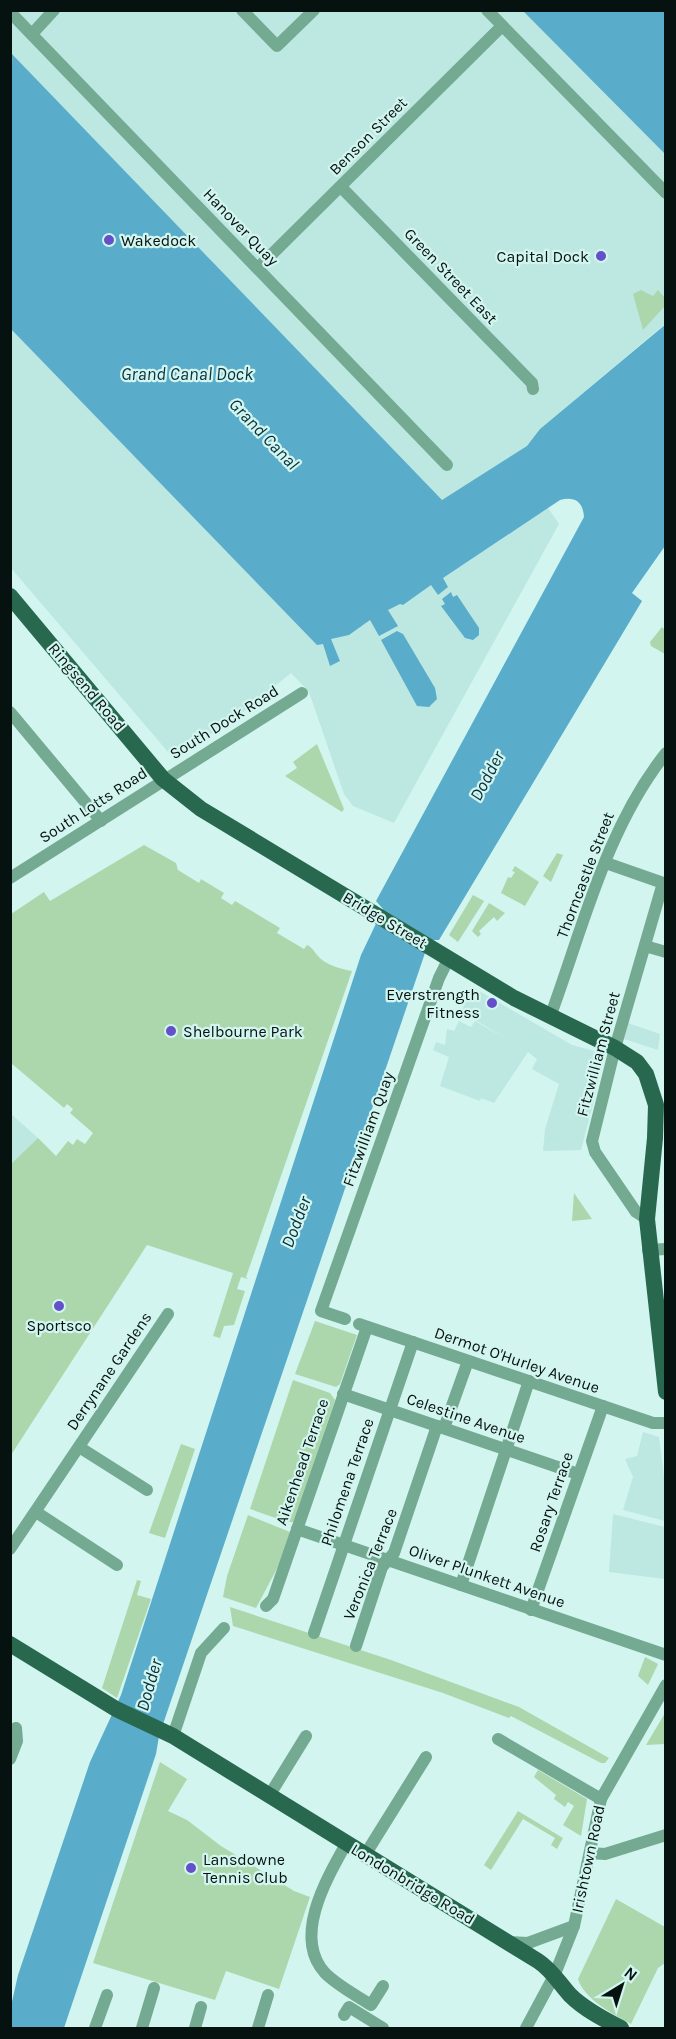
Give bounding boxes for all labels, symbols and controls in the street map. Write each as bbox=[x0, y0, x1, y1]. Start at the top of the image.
street label: Benson Street bbox=[325, 93, 411, 179]
street label: Hanover Quay bbox=[199, 184, 283, 270]
street label: Green Street East bbox=[400, 224, 502, 328]
place label: Wakedock bbox=[121, 231, 196, 250]
marker: Wakedock bbox=[102, 233, 116, 247]
place label: Capital Dock bbox=[497, 247, 589, 266]
marker: Capital Dock bbox=[594, 249, 608, 263]
water label: Grand Canal Dock bbox=[121, 363, 254, 385]
water label: Grand Canal bbox=[224, 394, 304, 475]
street label: Ringsend Road bbox=[44, 639, 130, 735]
street label: South Dock Road bbox=[166, 681, 282, 763]
water label: Dodder bbox=[465, 747, 510, 805]
street label: South Lotts Road bbox=[35, 763, 151, 847]
street label: Thorncastle Street bbox=[552, 809, 618, 941]
street label: Bridge Street bbox=[339, 887, 431, 953]
place label: Everstrength Fitness bbox=[386, 985, 480, 1022]
street label: Fitzwilliam Street bbox=[572, 990, 624, 1118]
marker: Everstrength Fitness bbox=[485, 996, 499, 1010]
place label: Shelbourne Park bbox=[183, 1022, 303, 1041]
marker: Shelbourne Park bbox=[164, 1024, 178, 1038]
street label: Fitzwilliam Quay bbox=[338, 1068, 398, 1189]
water label: Dodder bbox=[276, 1192, 316, 1251]
marker: Sportsco bbox=[52, 1299, 66, 1313]
street label: Derrynane Gardens bbox=[62, 1308, 156, 1434]
place label: Sportsco bbox=[27, 1316, 91, 1335]
street label: Dermot O'Hurley Avenue bbox=[432, 1323, 602, 1397]
street label: Celestine Avenue bbox=[404, 1389, 528, 1447]
street label: Aikenhead Terrace bbox=[271, 1396, 333, 1528]
street label: Philomena Terrace bbox=[316, 1416, 378, 1548]
street label: Rosary Terrace bbox=[525, 1449, 577, 1555]
street label: Veronica Terrace bbox=[339, 1506, 401, 1622]
street label: Oliver Plunkett Avenue bbox=[406, 1540, 568, 1612]
water label: Dodder bbox=[131, 1656, 167, 1714]
street label: Irishtown Road bbox=[567, 1803, 609, 1915]
street label: Londonbridge Road bbox=[348, 1840, 478, 1928]
place label: Lansdowne Tennis Club bbox=[203, 1850, 288, 1887]
marker: Lansdowne Tennis Club bbox=[184, 1861, 198, 1875]
north arrow bbox=[592, 1955, 652, 2015]
text: N bbox=[621, 1963, 641, 1985]

